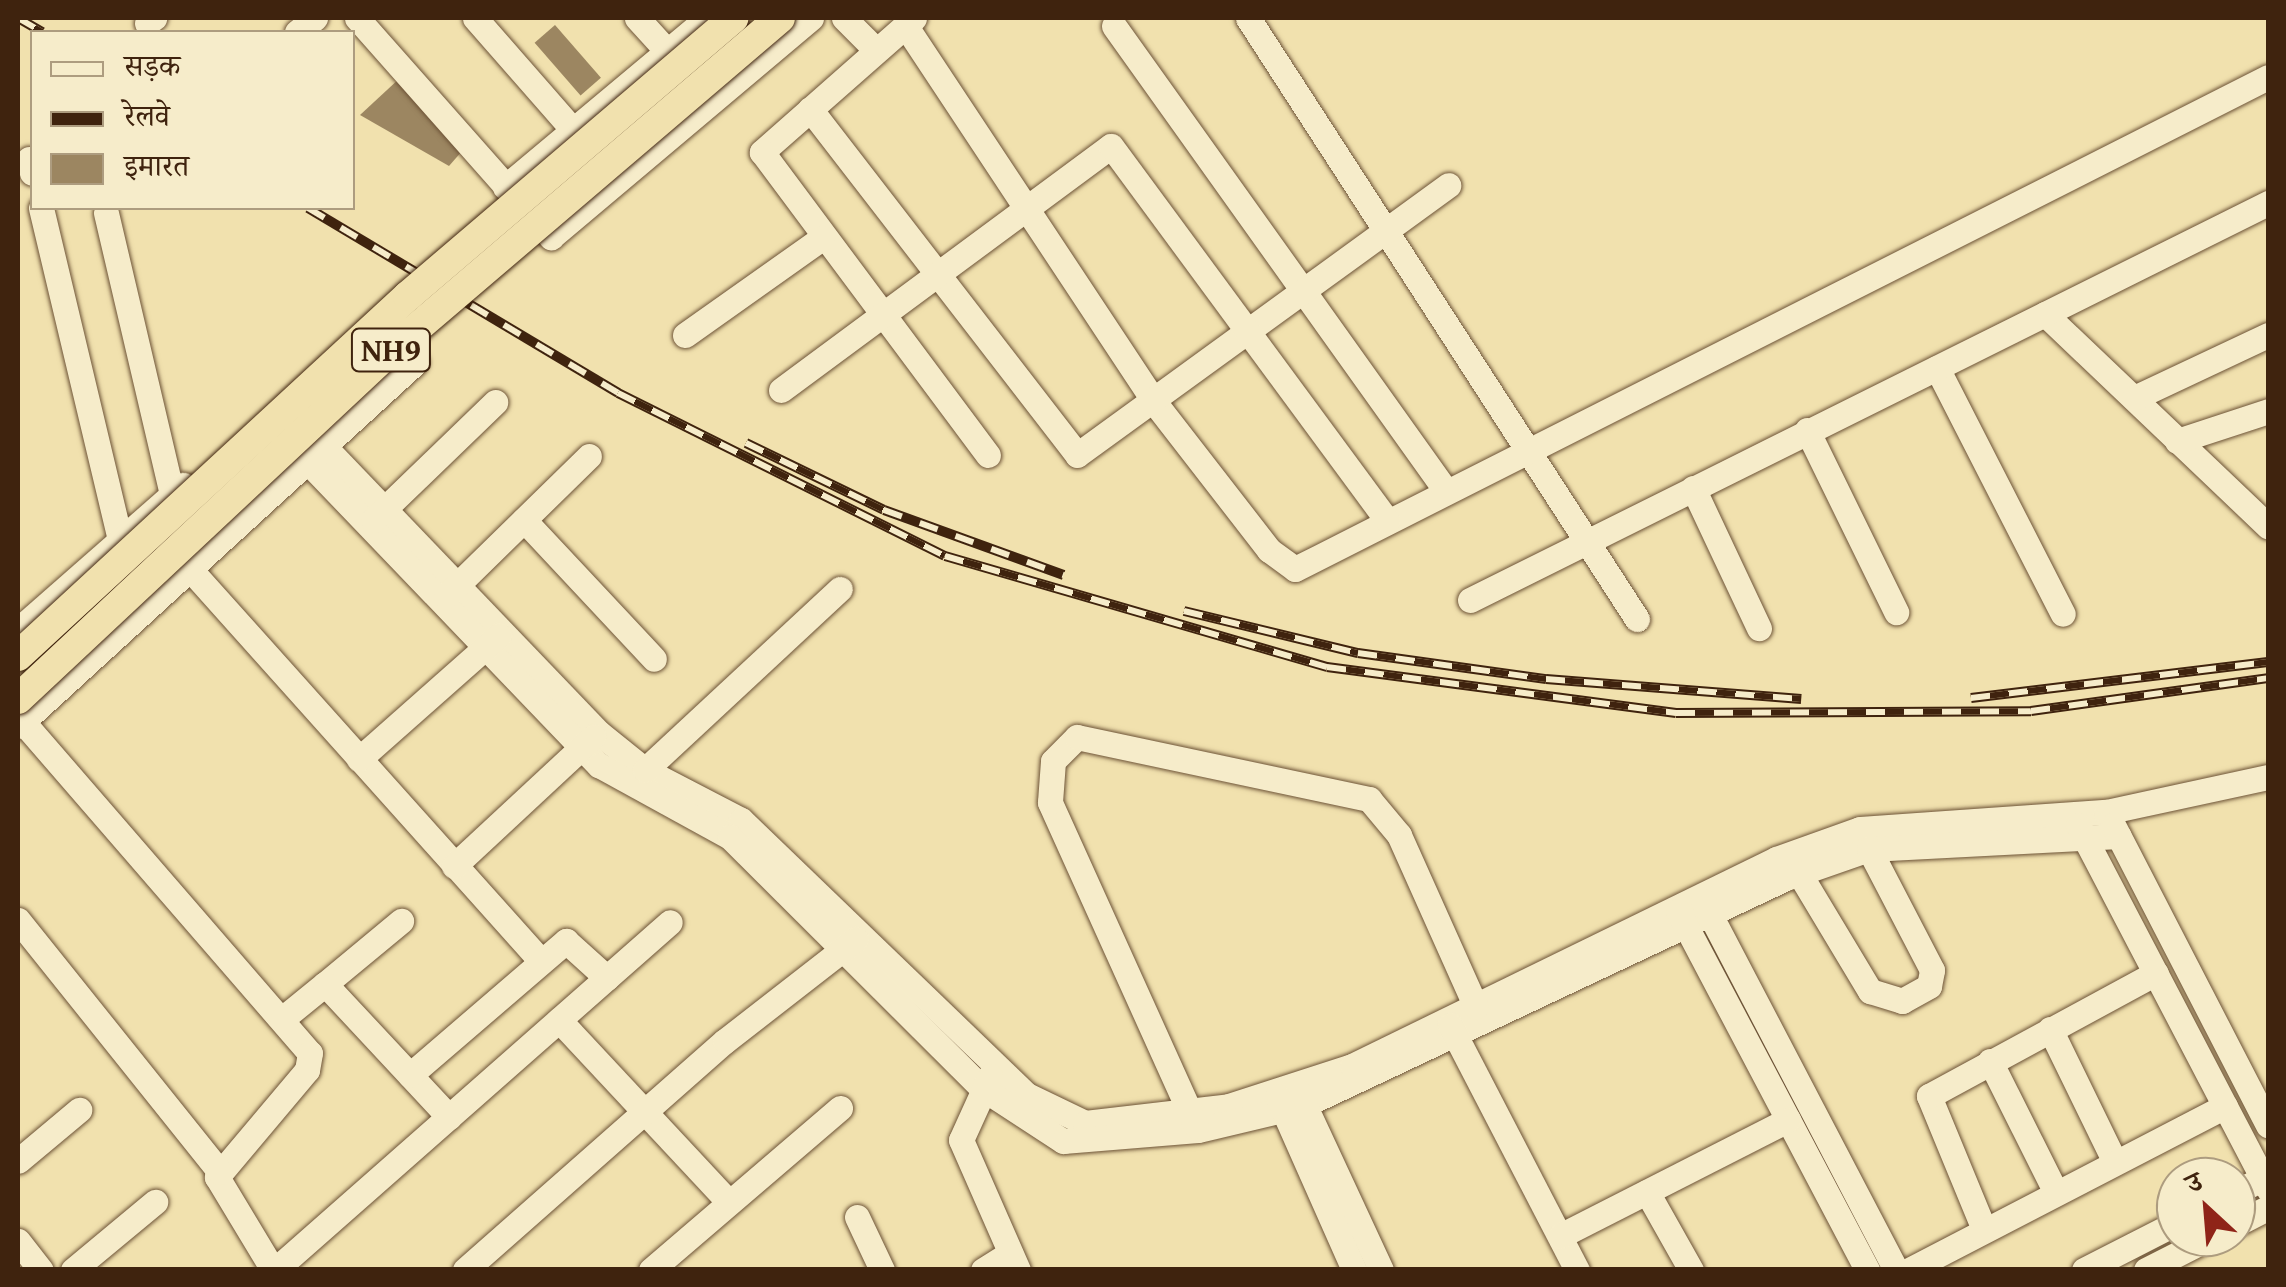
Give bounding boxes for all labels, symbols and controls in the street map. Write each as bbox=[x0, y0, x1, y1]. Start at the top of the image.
legend bbox=[30, 30, 355, 210]
text: सड़क bbox=[124, 43, 180, 87]
text: रेलवे bbox=[124, 93, 170, 137]
text: इमारत bbox=[124, 143, 189, 187]
road number: NH9 bbox=[348, 323, 434, 377]
north arrow bbox=[2156, 1157, 2256, 1257]
text: उ bbox=[2178, 1160, 2209, 1203]

